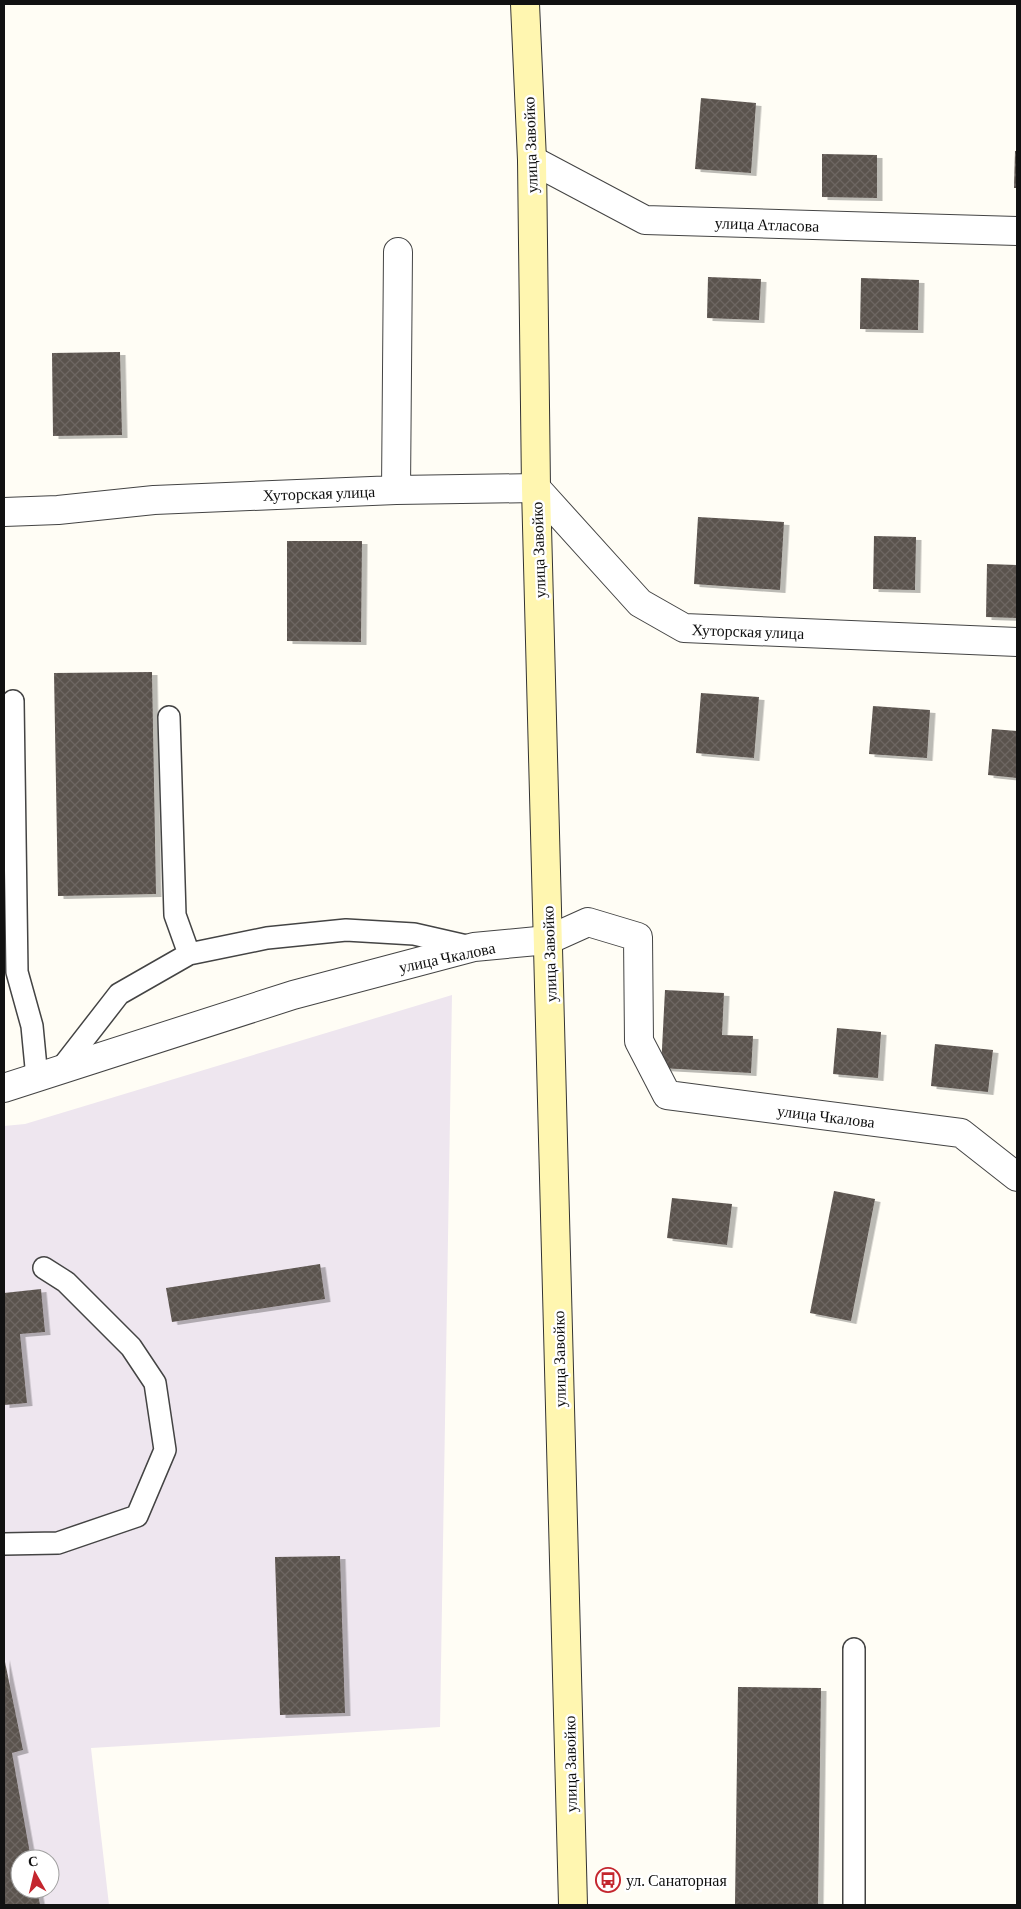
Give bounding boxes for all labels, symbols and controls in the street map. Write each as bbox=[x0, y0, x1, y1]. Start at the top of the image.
street label: улица Завойко bbox=[520, 96, 542, 194]
street label: улица Атласова bbox=[714, 214, 819, 236]
street label: Хуторская улица bbox=[262, 483, 376, 505]
street label: улица Завойко bbox=[528, 501, 550, 599]
street label: Хуторская улица bbox=[691, 621, 805, 643]
street label: улица Завойко bbox=[539, 905, 561, 1003]
street label: улица Чкалова bbox=[397, 939, 497, 977]
street label: улица Чкалова bbox=[776, 1102, 876, 1132]
street label: улица Завойко bbox=[550, 1311, 570, 1407]
street label: улица Завойко bbox=[561, 1716, 581, 1812]
north arrow bbox=[10, 1849, 60, 1899]
text: С bbox=[27, 1852, 39, 1870]
bus stop icon: ул. Санаторная bbox=[595, 1867, 621, 1893]
place label: ул. Санаторная bbox=[626, 1872, 727, 1890]

